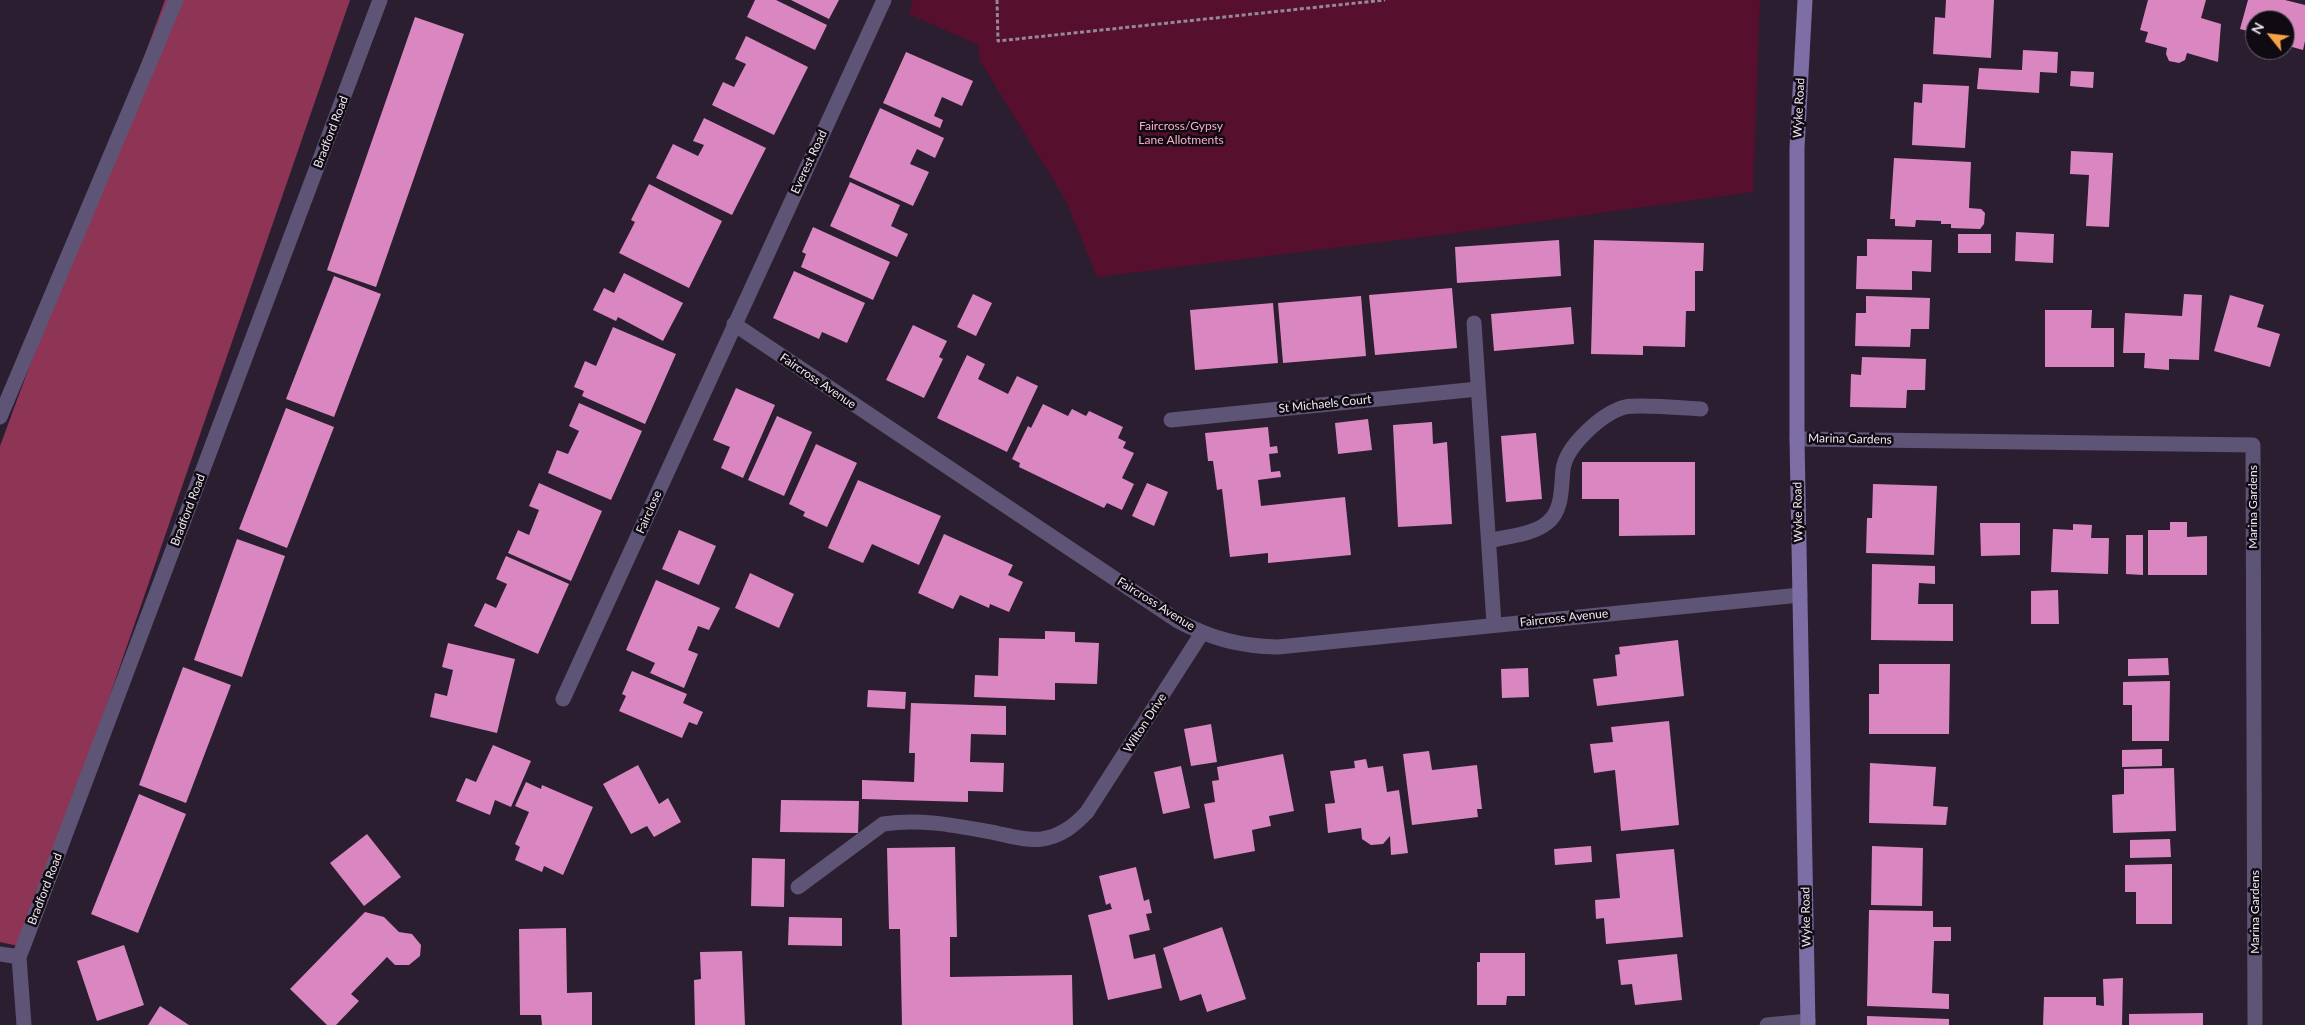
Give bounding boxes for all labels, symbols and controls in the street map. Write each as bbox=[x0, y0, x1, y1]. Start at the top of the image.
north arrow bbox=[2245, 10, 2295, 60]
text: N bbox=[2247, 19, 2267, 37]
street label: Wyke Road bbox=[1790, 78, 1808, 138]
street label: Bradford Road bbox=[311, 94, 351, 170]
park label: Faircross/Gypsy Lane Allotments bbox=[1138, 119, 1224, 147]
street label: Everest Road bbox=[788, 128, 830, 196]
street label: Faircross Avenue bbox=[777, 350, 859, 412]
street label: St Michaels Court bbox=[1278, 392, 1372, 416]
street label: Marina Gardens bbox=[1808, 431, 1892, 447]
street label: Marina Gardens bbox=[2246, 465, 2260, 549]
street label: Bradford Road bbox=[168, 472, 208, 548]
street label: Wyke Road bbox=[1790, 482, 1806, 542]
street label: Fairclose bbox=[633, 488, 665, 536]
street label: Faircross Avenue bbox=[1115, 574, 1197, 634]
street label: Faircross Avenue bbox=[1519, 606, 1609, 630]
street label: Wilton Drive bbox=[1121, 691, 1169, 755]
street label: Bradford Road bbox=[25, 851, 65, 927]
street label: Marina Gardens bbox=[2248, 870, 2262, 954]
street label: Wyke Road bbox=[1798, 887, 1814, 947]

